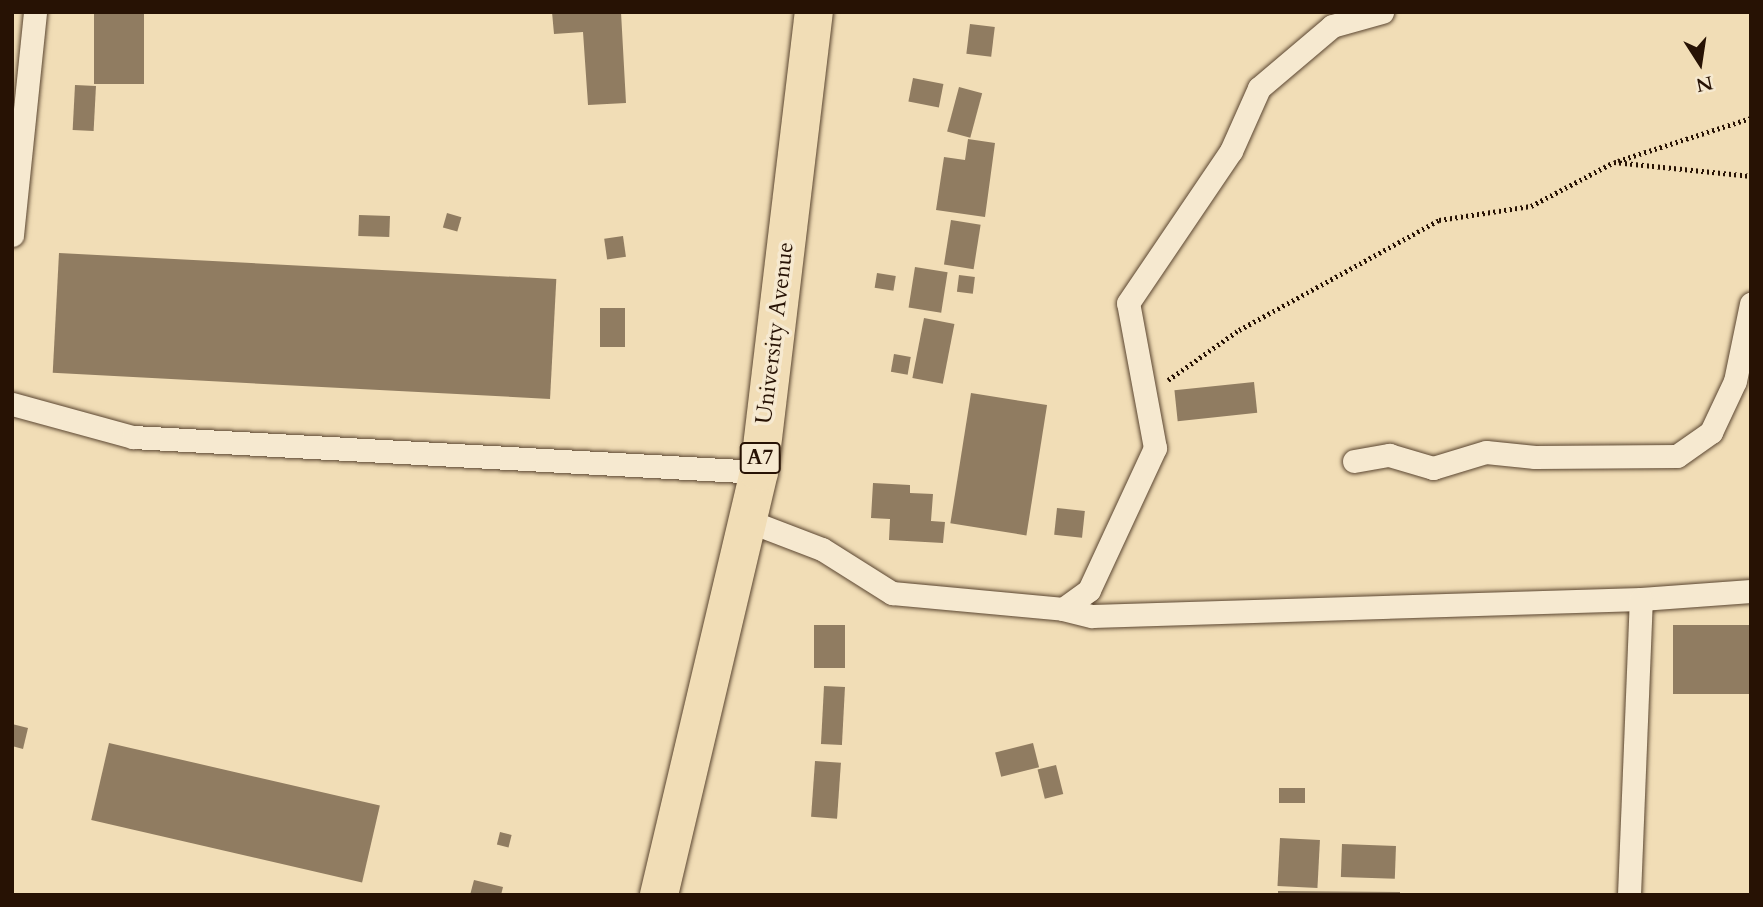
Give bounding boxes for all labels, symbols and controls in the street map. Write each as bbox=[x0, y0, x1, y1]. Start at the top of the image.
north arrow bbox=[1665, 28, 1735, 98]
text: N bbox=[1694, 69, 1715, 98]
street label: University Avenue bbox=[750, 240, 800, 426]
road number: A7 bbox=[739, 440, 781, 476]

